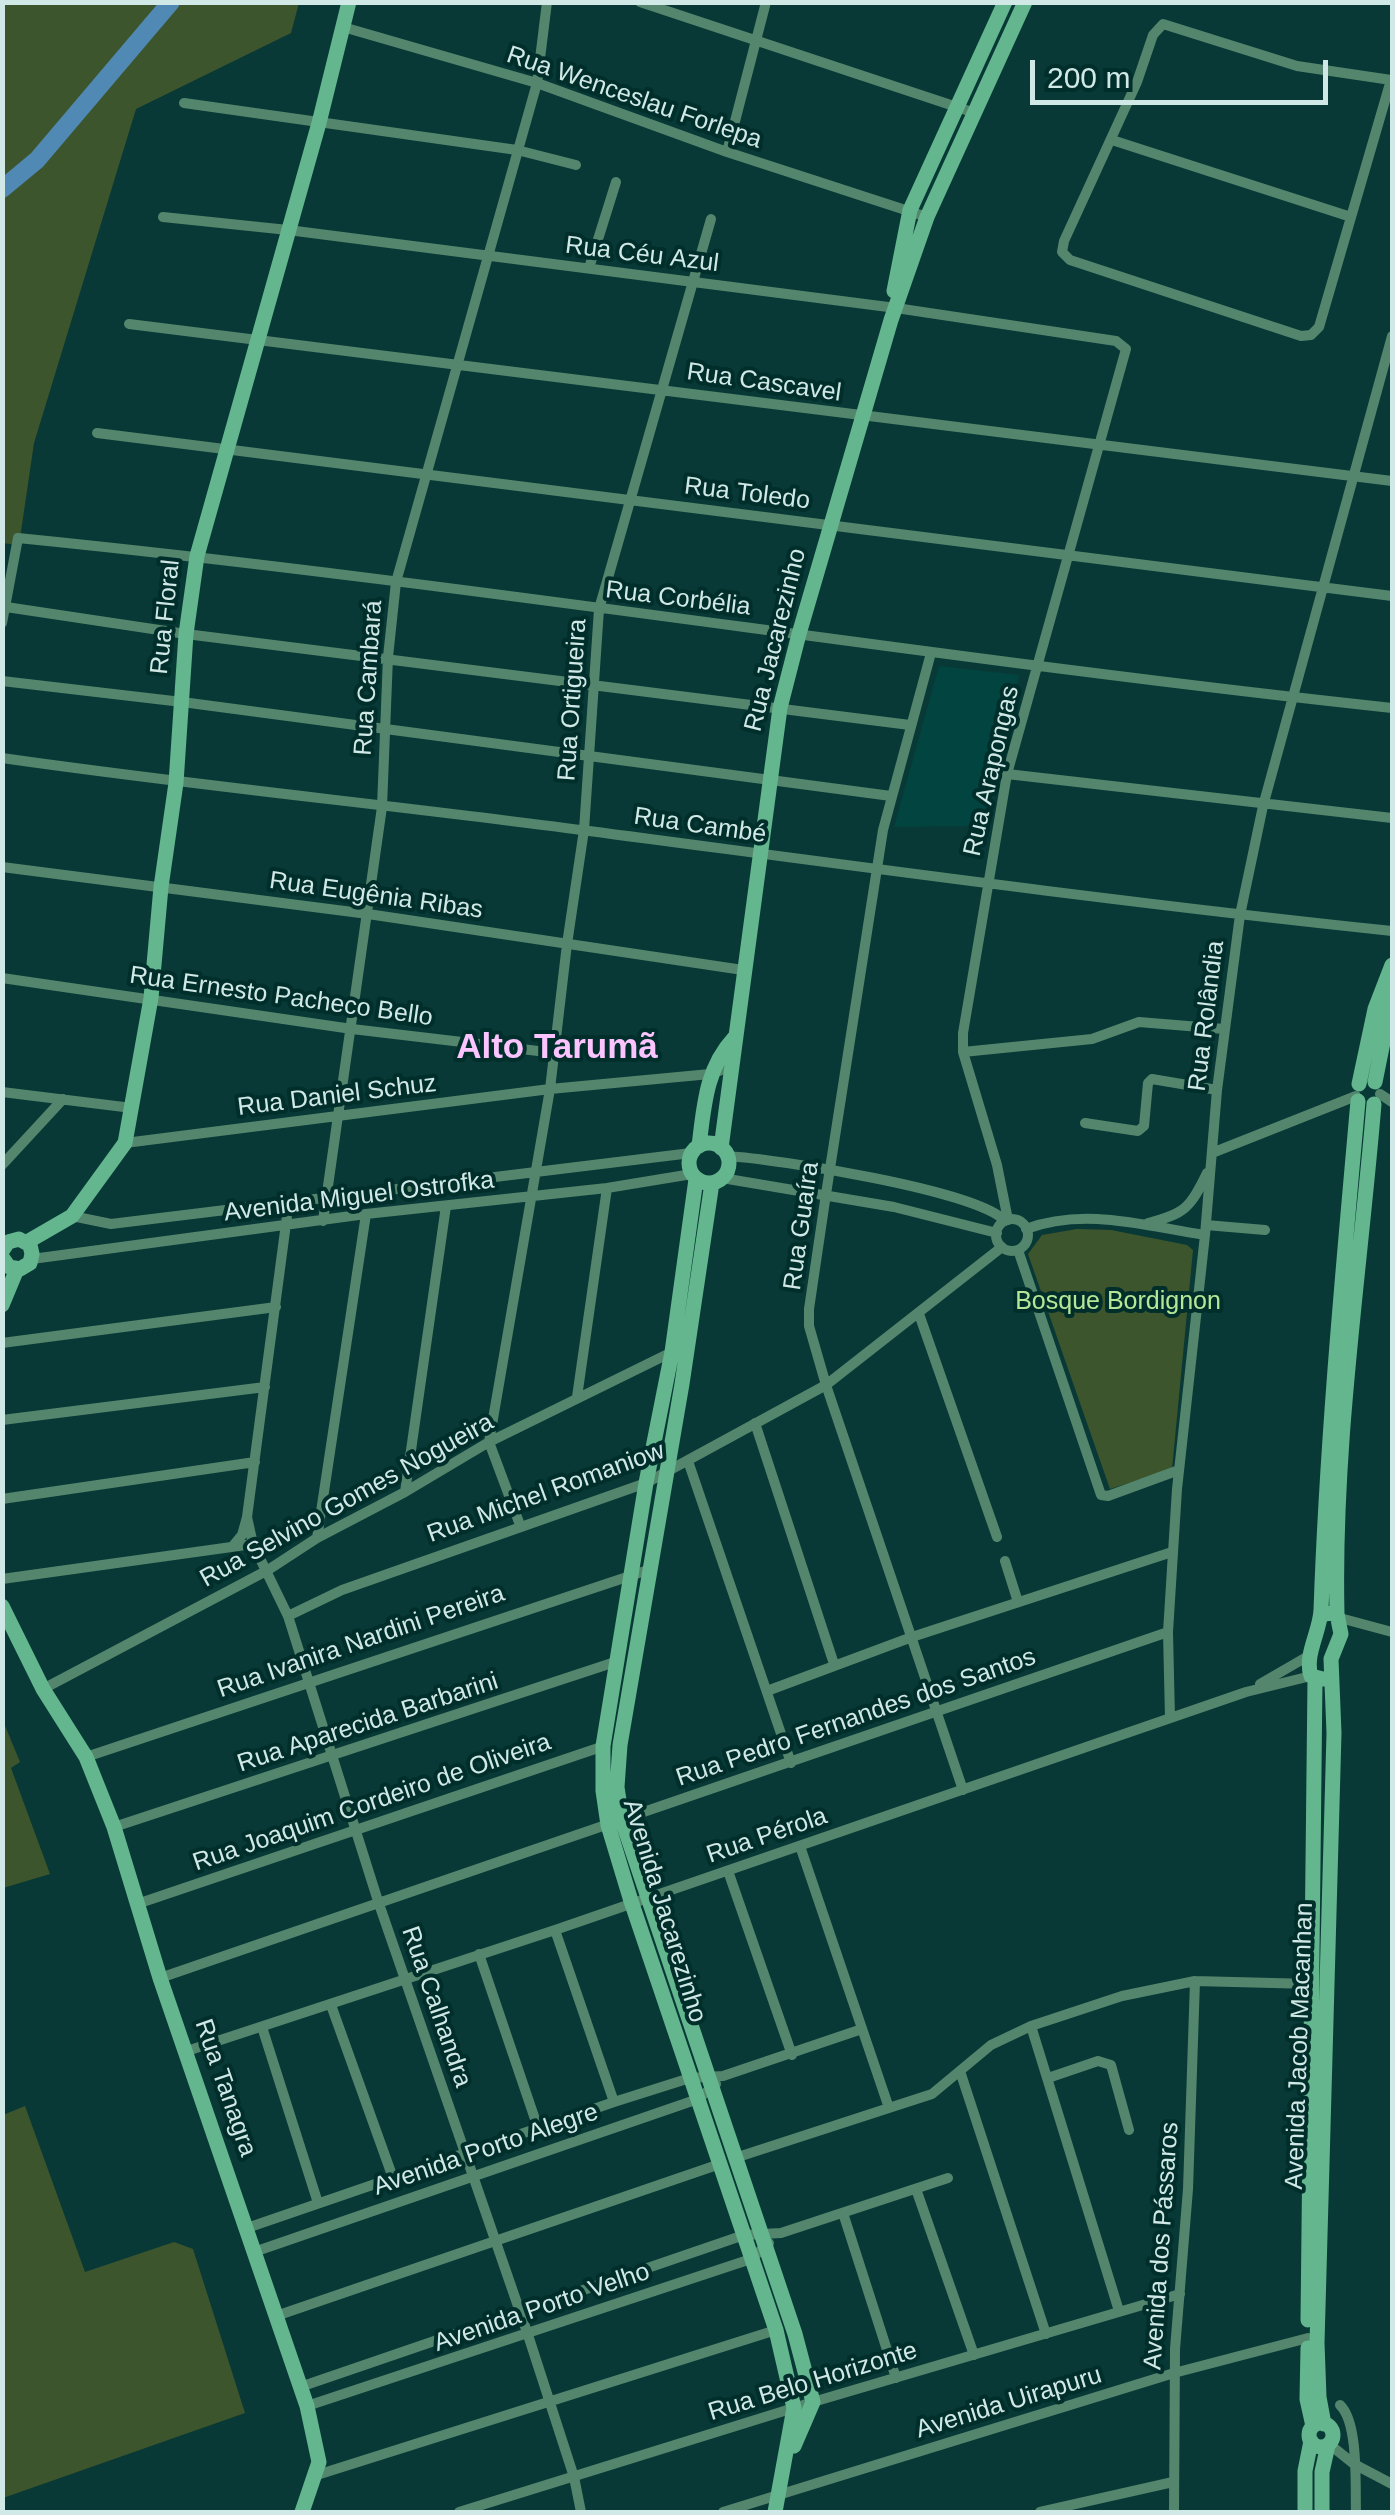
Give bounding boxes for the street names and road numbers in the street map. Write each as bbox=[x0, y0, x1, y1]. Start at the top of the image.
street label: Rua Wenceslau Forlepa bbox=[503, 40, 765, 156]
street label: Rua Céu Azul bbox=[564, 231, 720, 279]
street label: Rua Cascavel bbox=[685, 357, 843, 409]
street label: Rua Toledo bbox=[682, 471, 812, 517]
street label: Rua Jacarezinho bbox=[739, 545, 813, 735]
street label: Rua Floral bbox=[145, 558, 187, 676]
street label: Rua Corbélia bbox=[604, 575, 752, 623]
street label: Rua Cambará bbox=[349, 599, 389, 757]
street label: Rua Ortigueira bbox=[552, 618, 594, 782]
street label: Rua Arapongas bbox=[958, 683, 1026, 859]
street label: Rua Cambé bbox=[632, 802, 768, 850]
street label: Rua Eugênia Ribas bbox=[267, 866, 485, 926]
street label: Rua Rolândia bbox=[1183, 939, 1231, 1093]
street label: Rua Ernesto Pacheco Bello bbox=[128, 961, 434, 1033]
street label: Rua Daniel Schuz bbox=[236, 1069, 438, 1123]
street label: Rua Guaíra bbox=[778, 1160, 826, 1292]
street label: Avenida Miguel Ostrofka bbox=[222, 1166, 496, 1228]
street label: Rua Selvino Gomes Nogueira bbox=[195, 1408, 499, 1594]
street label: Rua Michel Romaniow bbox=[423, 1436, 669, 1550]
street label: Rua Ivanira Nardini Pereira bbox=[214, 1579, 508, 1705]
street label: Rua Pedro Fernandes dos Santos bbox=[672, 1642, 1040, 1794]
street label: Rua Aparecida Barbarini bbox=[234, 1667, 502, 1779]
street label: Rua Joaquim Cordeiro de Oliveira bbox=[189, 1728, 555, 1878]
street label: Avenida Jacarezinho bbox=[616, 1796, 712, 2026]
street label: Rua Pérola bbox=[703, 1801, 831, 1871]
street label: Avenida Jacob Macanhan bbox=[1280, 1902, 1320, 2190]
street label: Rua Calhandra bbox=[394, 1923, 478, 2091]
street label: Rua Tanagra bbox=[188, 2015, 262, 2161]
street label: Avenida Porto Alegre bbox=[370, 2097, 602, 2203]
street label: Avenida dos Pássaros bbox=[1138, 2121, 1186, 2371]
street label: Avenida Porto Velho bbox=[430, 2257, 654, 2359]
street label: Rua Belo Horizonte bbox=[705, 2336, 921, 2428]
street label: Avenida Uirapuru bbox=[912, 2360, 1106, 2446]

